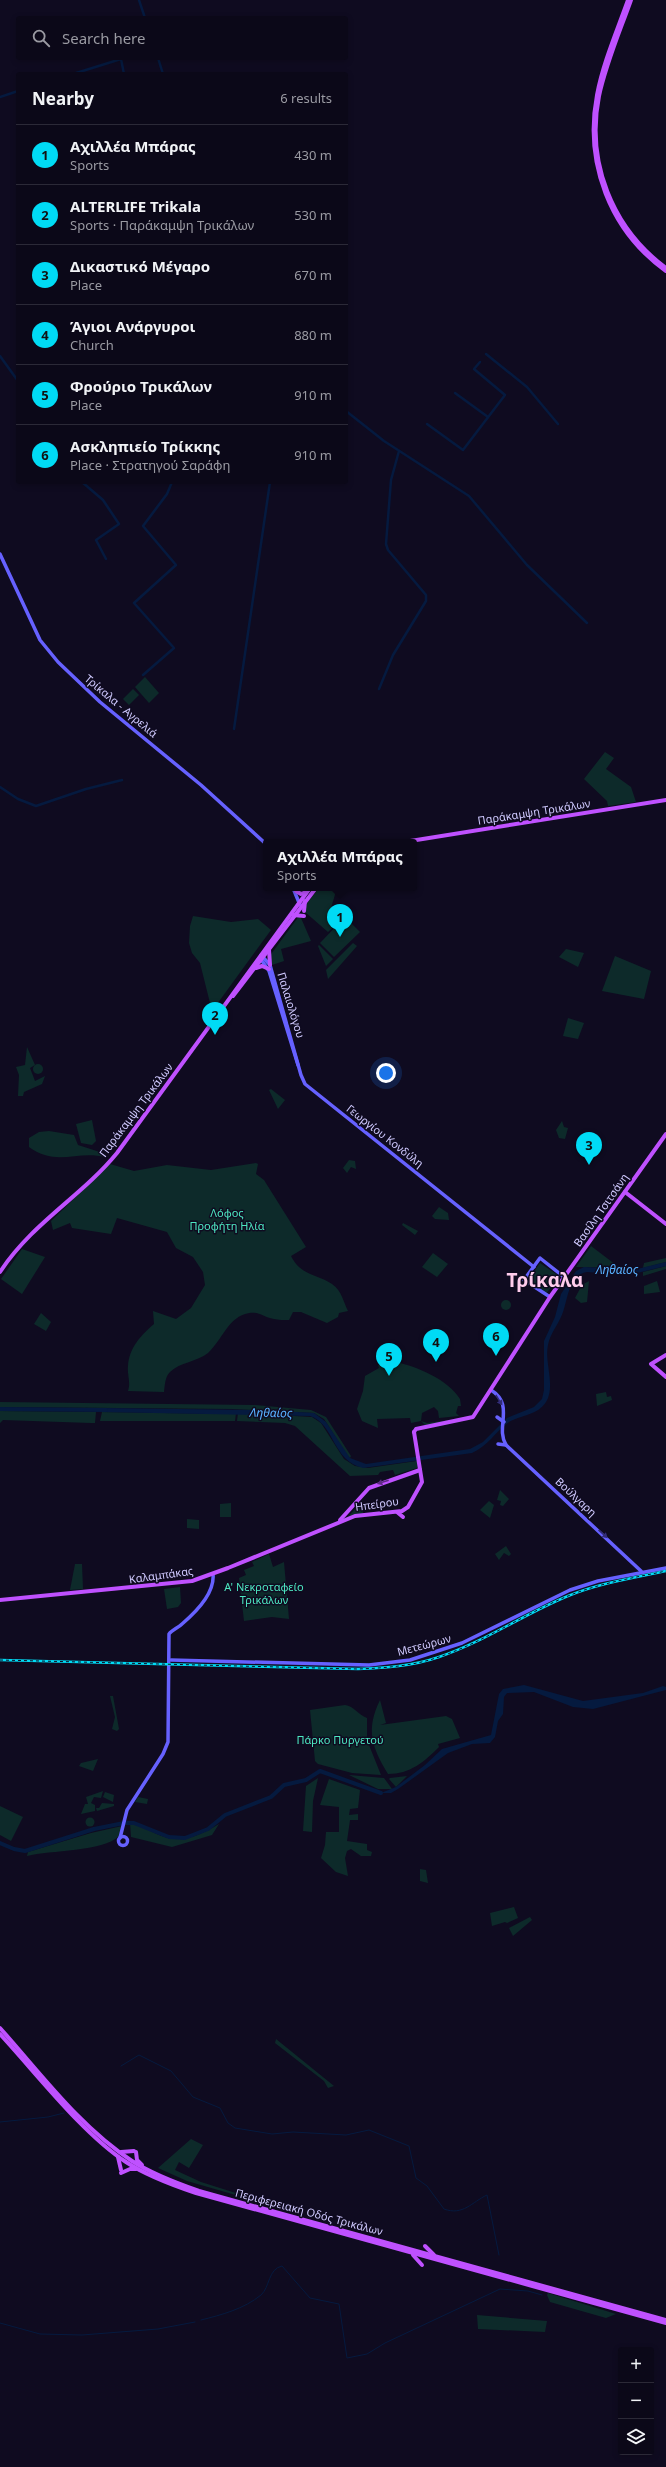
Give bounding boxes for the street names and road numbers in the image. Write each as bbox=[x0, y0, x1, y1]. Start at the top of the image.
street label: Τρίκαλα - Αγρελιά bbox=[82, 671, 161, 741]
street label: Παράκαμψη Τρικάλων bbox=[476, 795, 592, 828]
street label: Παλαιολόγου bbox=[274, 970, 309, 1040]
street label: Παράκαμψη Τρικάλων bbox=[95, 1059, 176, 1160]
street label: Γεωργίου Κονδύλη bbox=[344, 1101, 427, 1170]
street label: Βασίλη Τσιτσάνη bbox=[570, 1170, 631, 1249]
street label: Βούλγαρη bbox=[552, 1474, 600, 1520]
street label: Ηπείρου bbox=[354, 1493, 400, 1514]
street label: Καλαμπάκας bbox=[128, 1563, 194, 1586]
street label: Μετεώρων bbox=[395, 1630, 453, 1659]
street label: Περιφερειακή Οδός Τρικάλων bbox=[234, 2185, 385, 2239]

